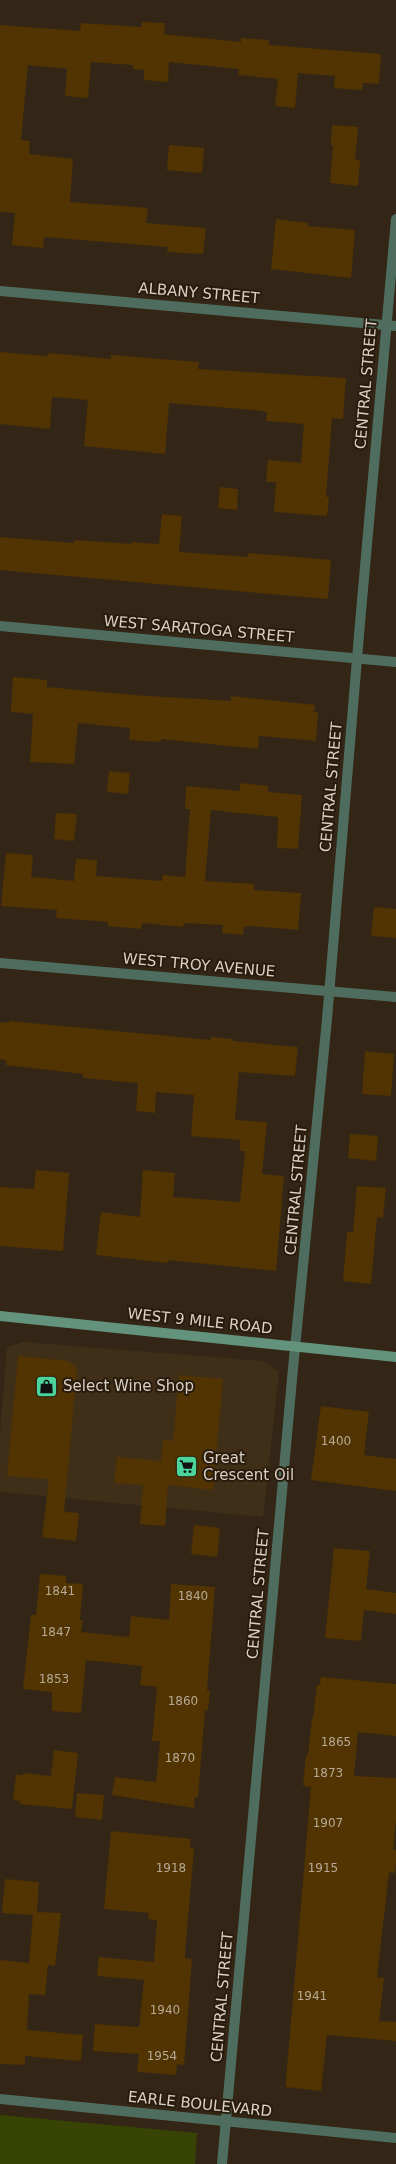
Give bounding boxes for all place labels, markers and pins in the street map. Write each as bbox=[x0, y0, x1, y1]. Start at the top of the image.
shop icon: Select Wine Shop bbox=[35, 1374, 59, 1398]
place label: Select Wine Shop bbox=[63, 1377, 194, 1395]
place label: Great Crescent Oil bbox=[203, 1449, 294, 1484]
supermarket icon: Great Crescent Oil bbox=[175, 1455, 199, 1479]

